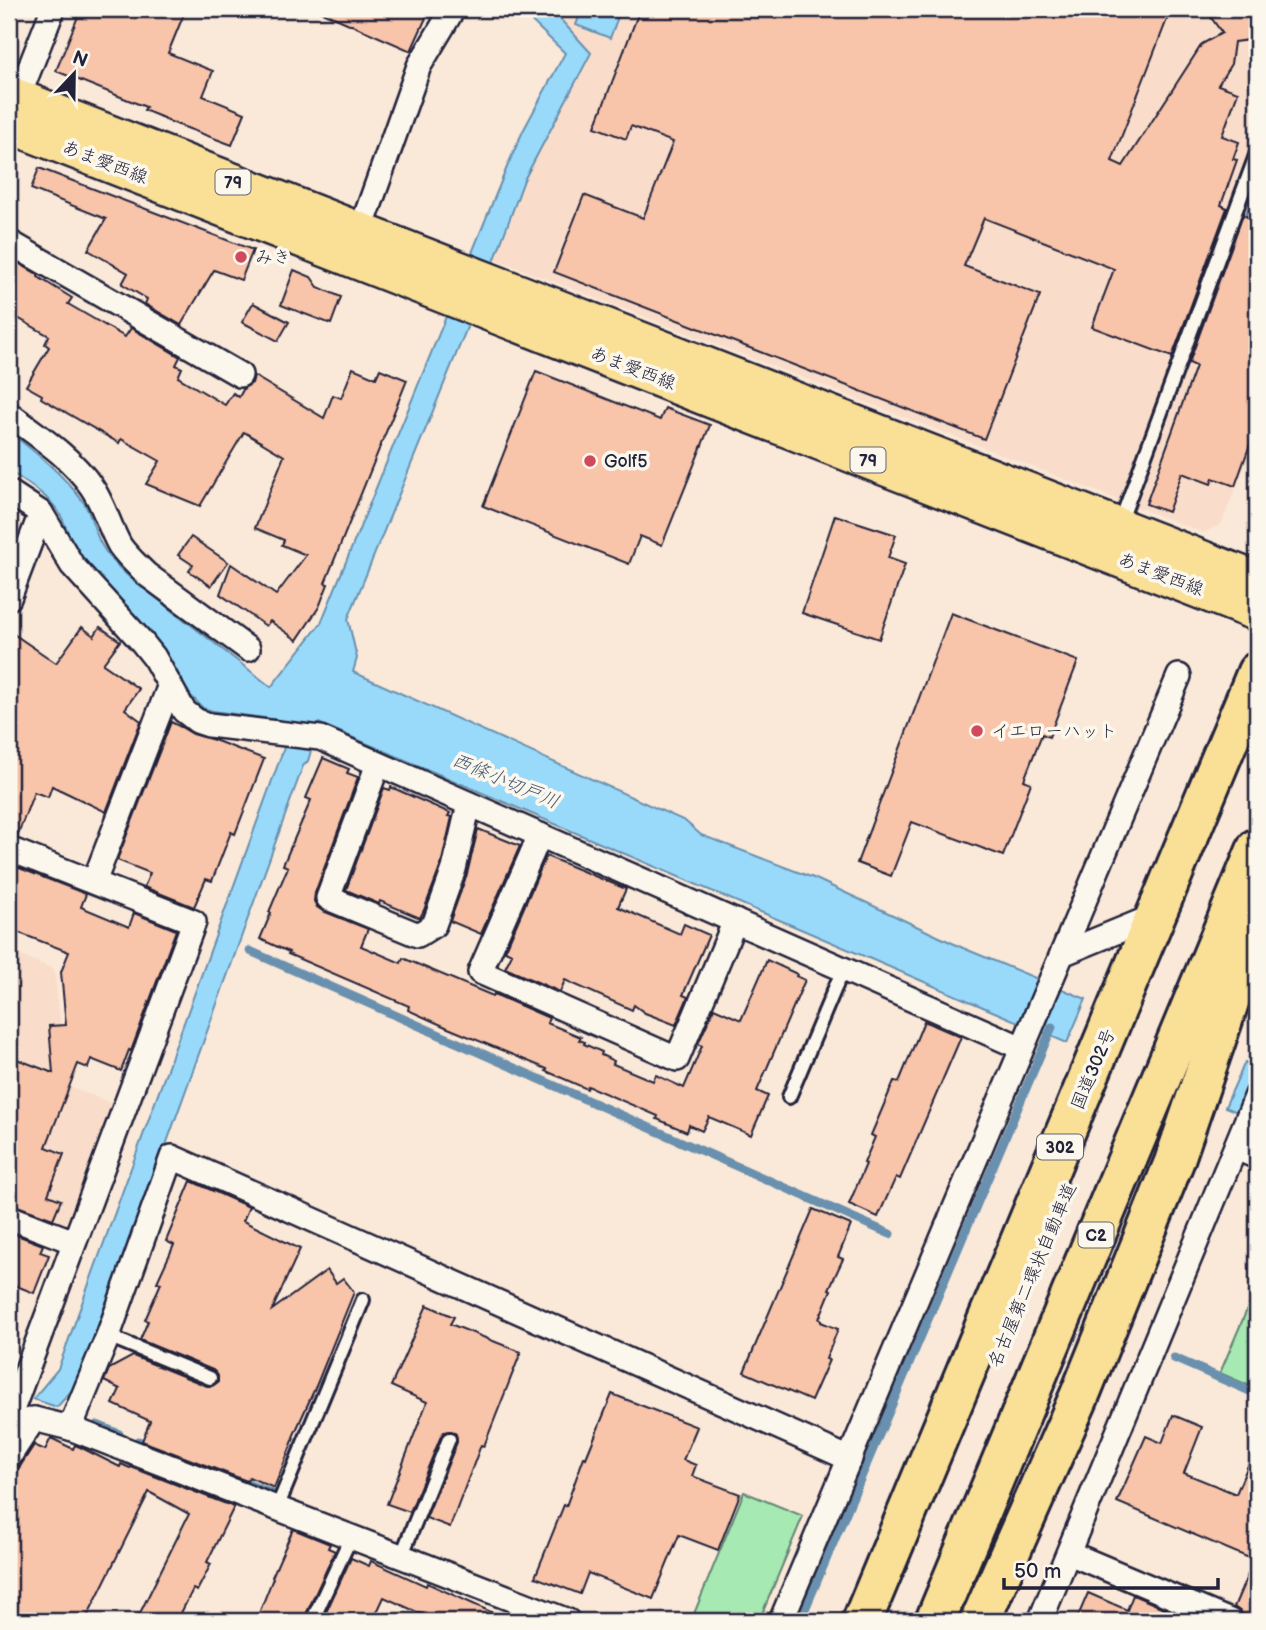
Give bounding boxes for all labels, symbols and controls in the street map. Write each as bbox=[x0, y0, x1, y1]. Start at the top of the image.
north arrow bbox=[38, 38, 108, 108]
text: N bbox=[69, 46, 91, 73]
street label: あま愛西線 bbox=[59, 137, 151, 188]
road number: 79 bbox=[216, 170, 250, 194]
place label: みき bbox=[255, 247, 291, 268]
marker: みき bbox=[233, 249, 249, 265]
street label: あま愛西線 bbox=[587, 343, 679, 394]
road number: 79 bbox=[850, 447, 886, 472]
place label: Golf5 bbox=[604, 451, 648, 472]
marker: Golf5 bbox=[582, 453, 598, 469]
street label: あま愛西線 bbox=[1115, 549, 1207, 600]
place label: イエローハット bbox=[991, 721, 1117, 742]
marker: イエローハット bbox=[969, 723, 985, 739]
water label: 西條小切戸川 bbox=[448, 749, 562, 814]
street label: 国道302号 bbox=[1067, 1025, 1120, 1113]
road number: 302 bbox=[1037, 1134, 1083, 1160]
street label: 名古屋第二環状自動車道 bbox=[984, 1180, 1081, 1370]
road number: C2 bbox=[1078, 1222, 1114, 1247]
scale bar bbox=[1004, 1546, 1217, 1590]
text: 50 m bbox=[1014, 1559, 1061, 1584]

